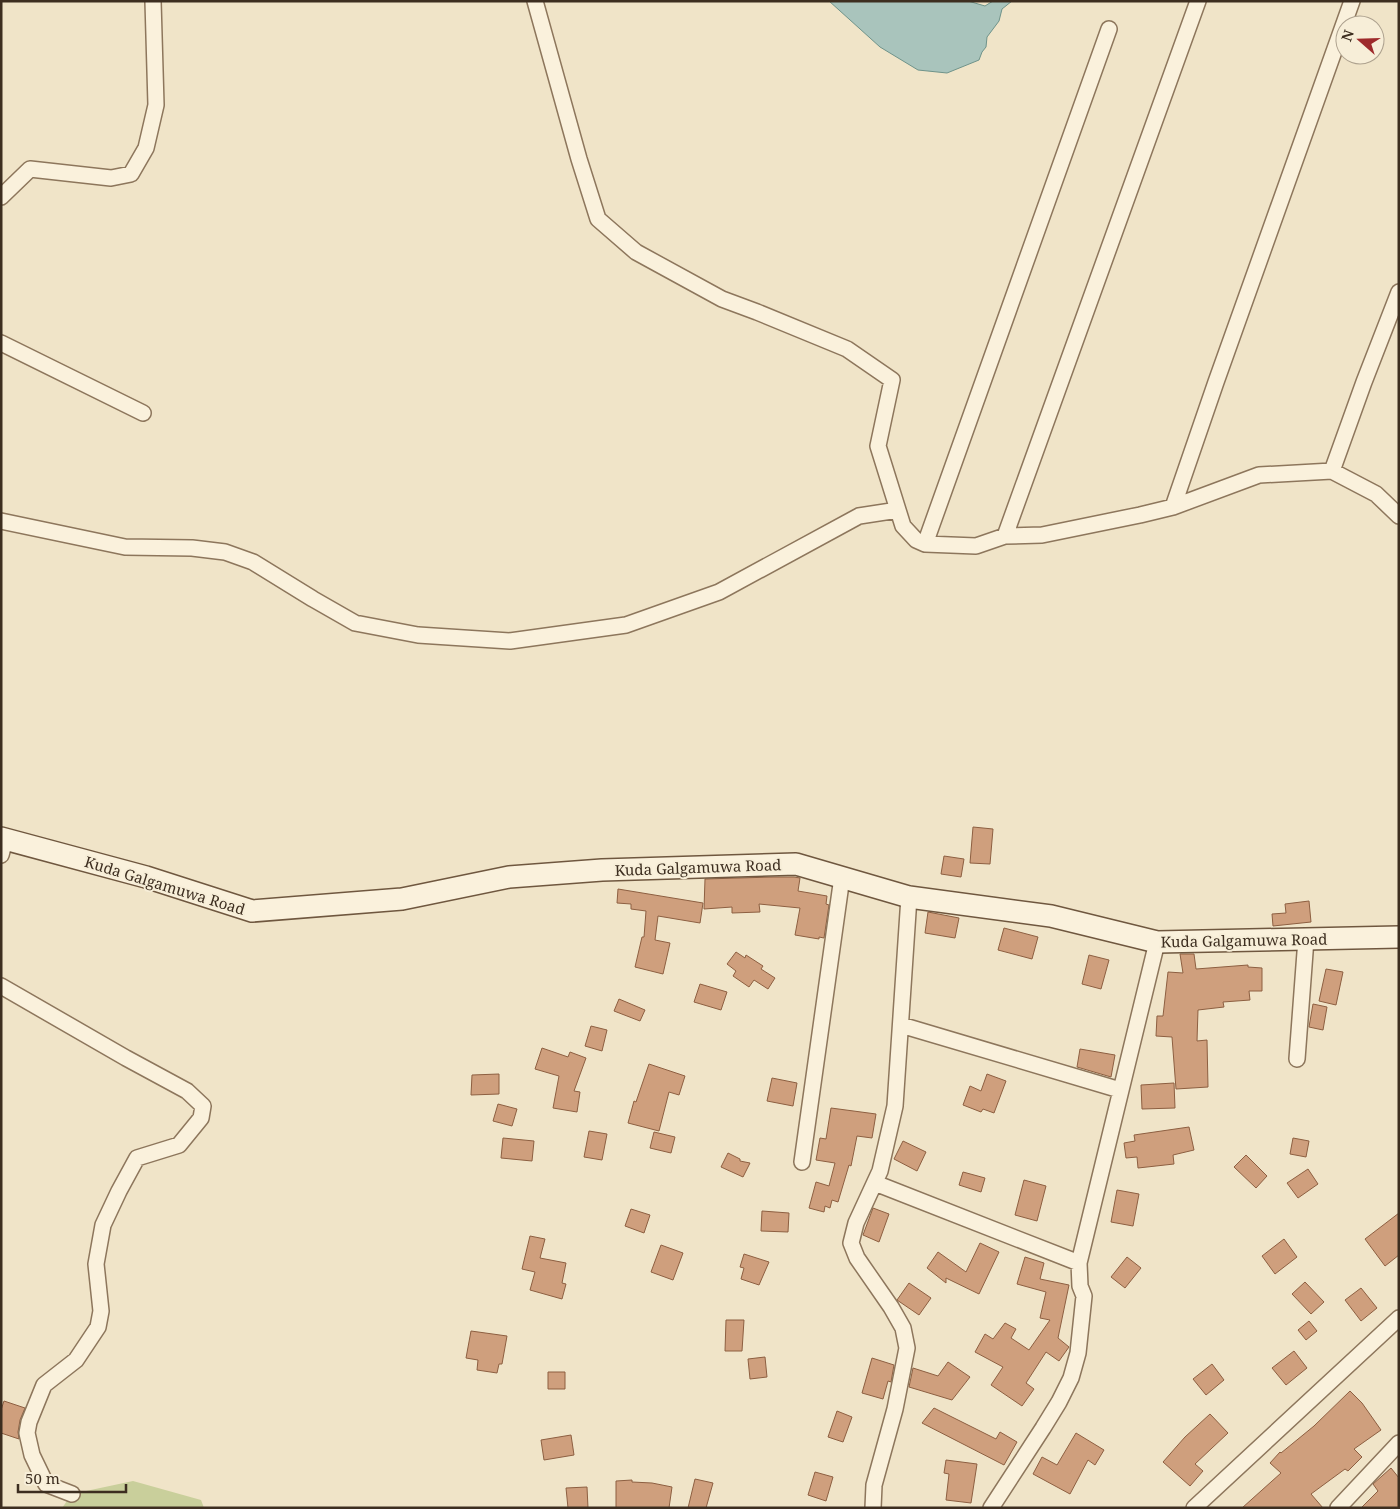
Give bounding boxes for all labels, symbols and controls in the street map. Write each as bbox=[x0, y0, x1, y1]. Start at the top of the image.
north arrow bbox=[1335, 15, 1385, 65]
text: N bbox=[1336, 27, 1358, 44]
street label: Kuda Galgamuwa Road bbox=[82, 851, 248, 919]
street label: Kuda Galgamuwa Road bbox=[614, 854, 782, 880]
street label: Kuda Galgamuwa Road bbox=[1160, 929, 1328, 951]
scale bar bbox=[18, 1462, 125, 1494]
text: 50 m bbox=[25, 1468, 60, 1488]

